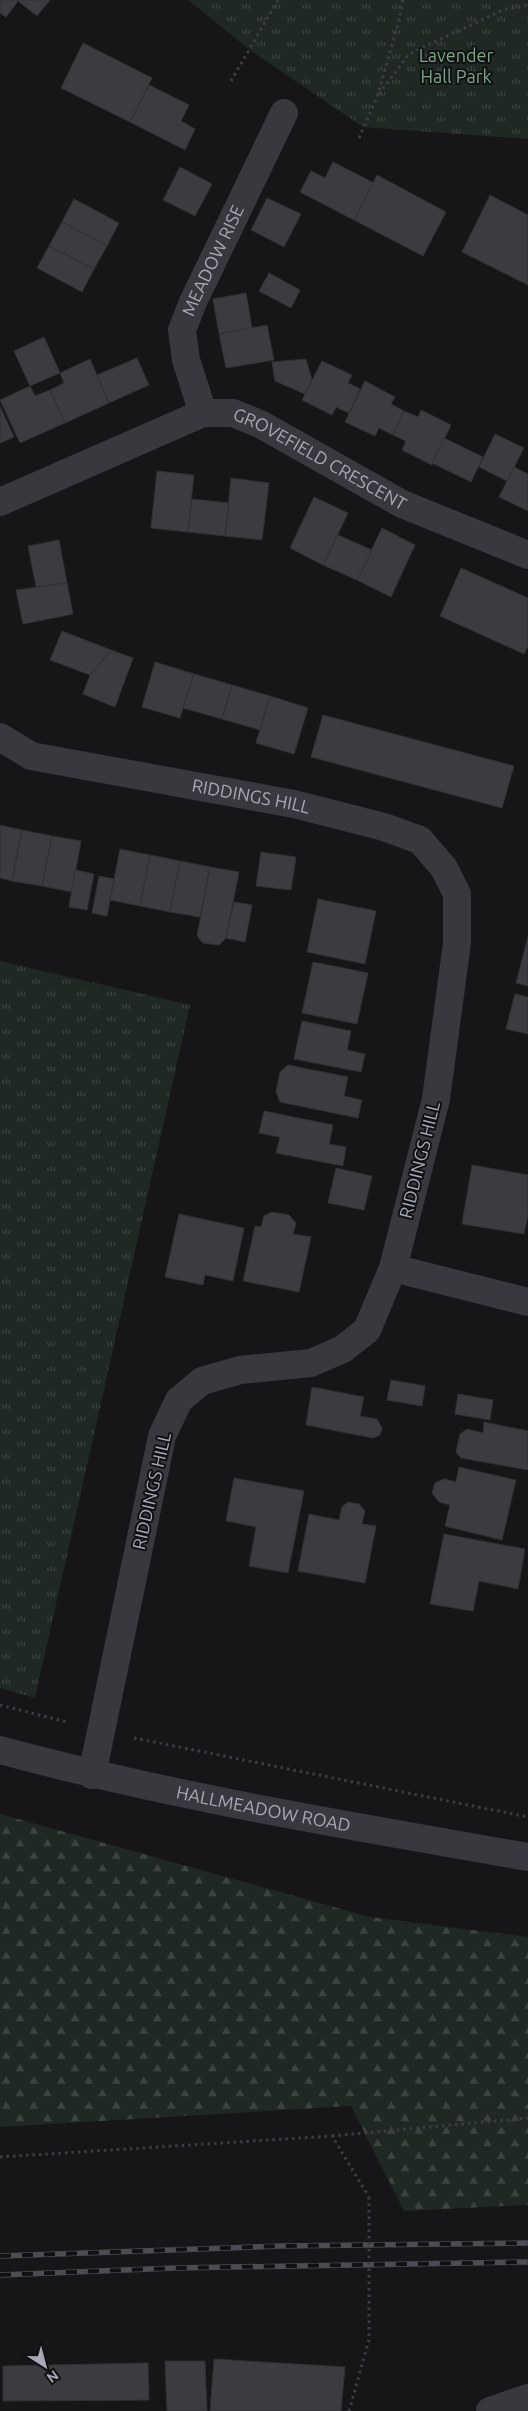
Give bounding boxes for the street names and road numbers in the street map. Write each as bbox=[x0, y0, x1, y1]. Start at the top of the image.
street label: MEADOW RISE bbox=[178, 201, 247, 319]
street label: GROVEFIELD CRESCENT bbox=[231, 403, 410, 514]
street label: RIDDINGS HILL bbox=[190, 775, 312, 817]
street label: RIDDINGS HILL bbox=[395, 1099, 443, 1220]
street label: RIDDINGS HILL bbox=[128, 1430, 174, 1551]
street label: HALLMEADOW ROAD bbox=[175, 1781, 352, 1835]

